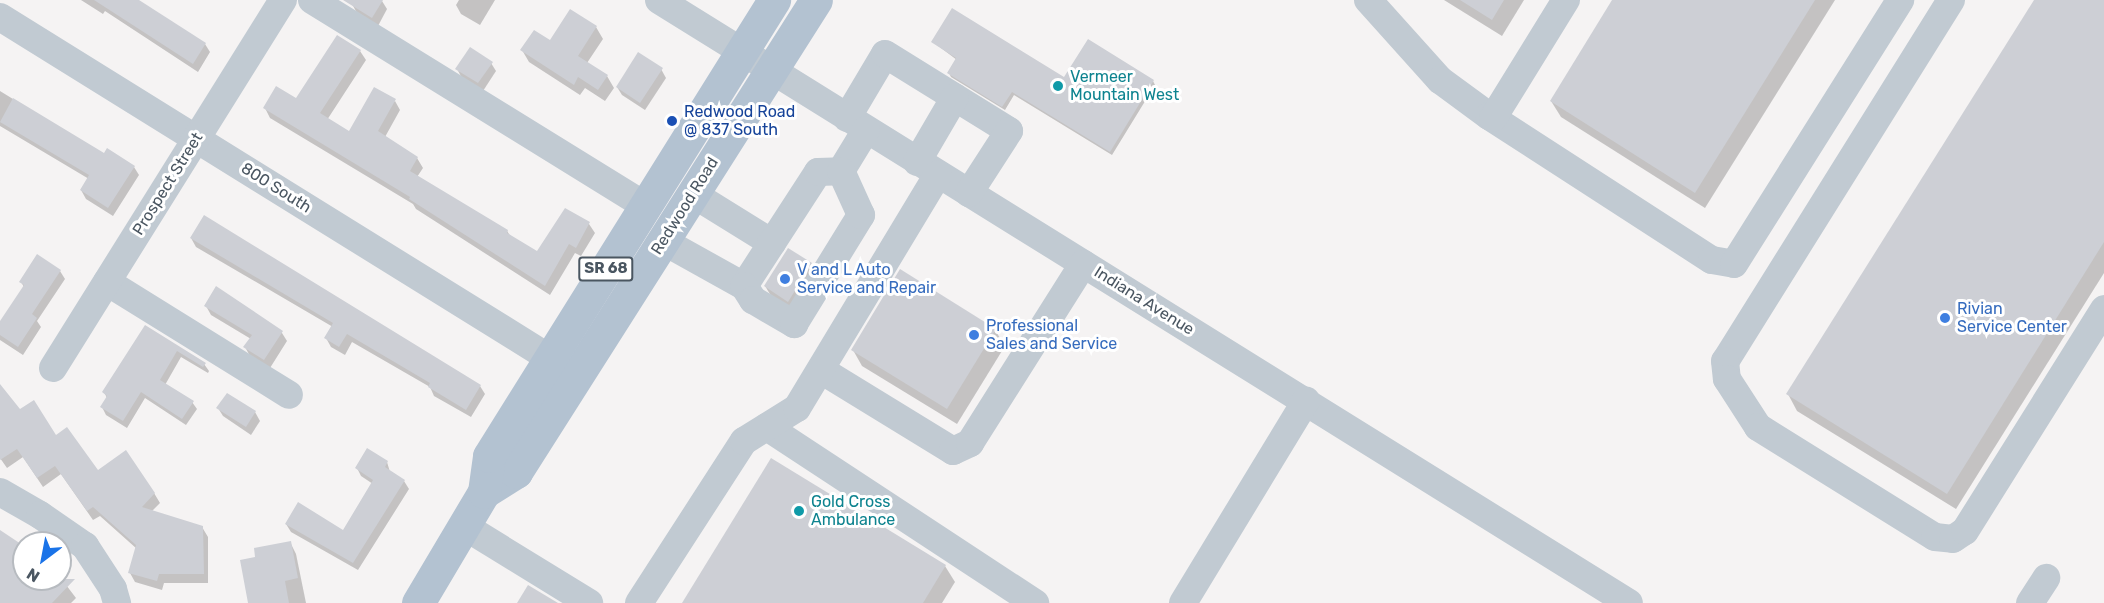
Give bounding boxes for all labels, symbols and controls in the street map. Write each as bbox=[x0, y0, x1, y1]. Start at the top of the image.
place label: Vermeer Mountain West bbox=[1070, 67, 1180, 105]
marker: Vermeer Mountain West bbox=[1051, 79, 1065, 93]
place label: Redwood Road @ 837 South bbox=[684, 102, 795, 140]
marker: Redwood Road @ 837 South bbox=[665, 114, 679, 128]
street label: Prospect Street bbox=[129, 129, 207, 239]
street label: Redwood Road bbox=[647, 154, 723, 258]
street label: 800 South bbox=[237, 159, 315, 217]
road number: SR 68 bbox=[578, 257, 634, 281]
place label: V and L Auto Service and Repair bbox=[797, 260, 936, 298]
street label: Indiana Avenue bbox=[1090, 262, 1198, 340]
marker: V and L Auto Service and Repair bbox=[778, 272, 792, 286]
place label: Rivian Service Center bbox=[1957, 299, 2067, 337]
marker: Rivian Service Center bbox=[1938, 311, 1952, 325]
place label: Professional Sales and Service bbox=[986, 316, 1117, 354]
marker: Professional Sales and Service bbox=[967, 328, 981, 342]
place label: Gold Cross Ambulance bbox=[811, 492, 895, 530]
marker: Gold Cross Ambulance bbox=[792, 504, 806, 518]
north arrow bbox=[12, 531, 72, 591]
text: N bbox=[23, 564, 43, 586]

